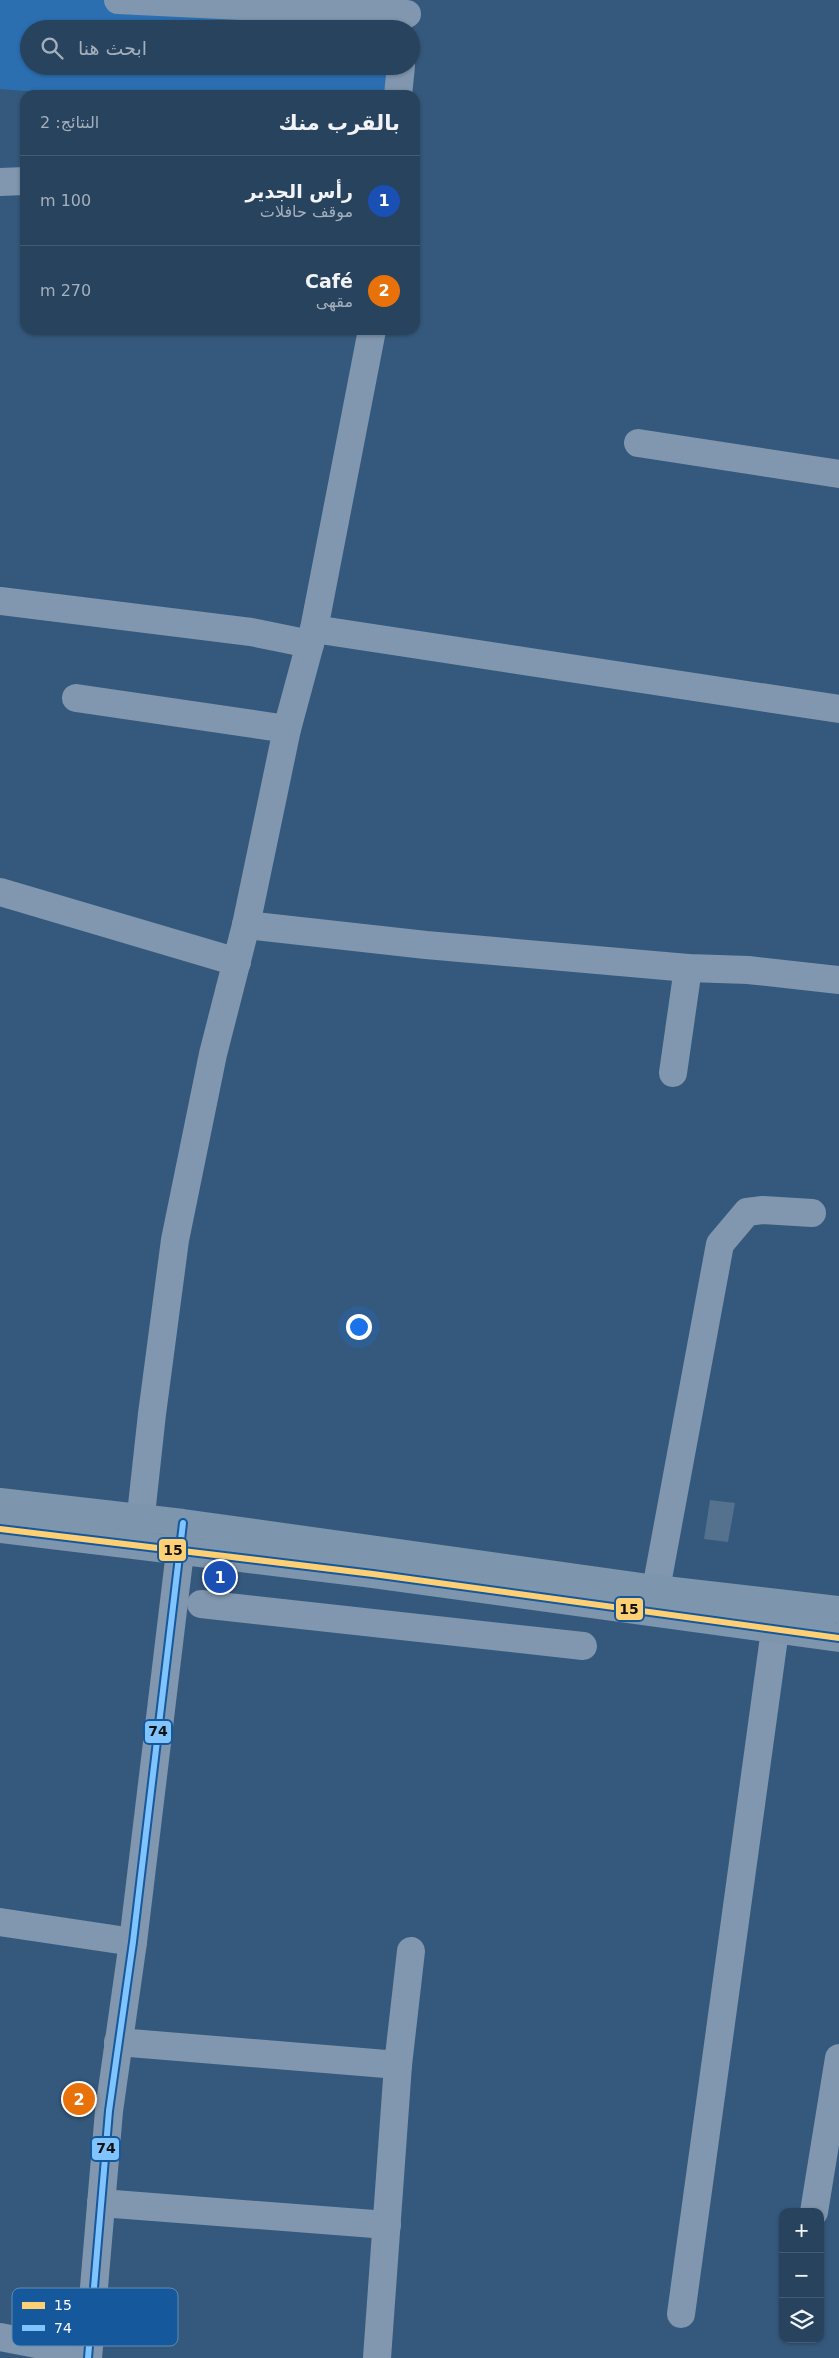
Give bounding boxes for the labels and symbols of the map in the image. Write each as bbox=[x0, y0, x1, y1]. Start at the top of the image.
your location bbox=[346, 1314, 372, 1340]
line badge: 15 bbox=[158, 1538, 187, 1562]
text: 15 bbox=[163, 1542, 183, 1558]
pin: 1 bbox=[204, 1558, 236, 1596]
line badge: 15 bbox=[615, 1597, 644, 1621]
text: 15 bbox=[619, 1601, 639, 1617]
line badge: 74 bbox=[144, 1720, 172, 1744]
text: 74 bbox=[148, 1723, 168, 1739]
pin: 2 bbox=[63, 2080, 95, 2118]
line badge: 74 bbox=[91, 2137, 120, 2161]
text: 74 bbox=[96, 2140, 116, 2156]
legend bbox=[12, 2288, 178, 2346]
text: 15 bbox=[54, 2297, 72, 2313]
text: 74 bbox=[54, 2320, 72, 2336]

